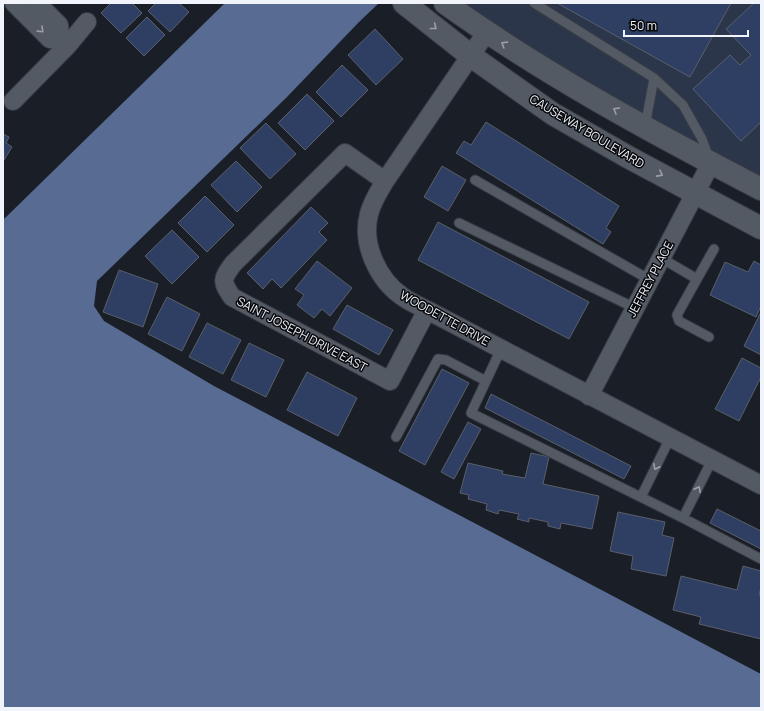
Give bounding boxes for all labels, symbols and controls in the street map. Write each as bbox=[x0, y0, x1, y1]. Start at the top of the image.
scale bar bbox=[624, 12, 748, 38]
text: 50 m bbox=[630, 17, 657, 34]
one-way arrow bbox=[430, 23, 437, 30]
one-way arrow bbox=[36, 25, 44, 33]
one-way arrow bbox=[502, 41, 509, 48]
street label: CAUSEWAY BOULEVARD bbox=[527, 90, 647, 172]
one-way arrow bbox=[613, 108, 620, 115]
one-way arrow bbox=[656, 170, 663, 177]
street label: JEFFREY PLACE bbox=[623, 238, 677, 320]
street label: WOODETTE DRIVE bbox=[397, 286, 493, 350]
street label: SAINT JOSEPH DRIVE EAST bbox=[234, 292, 371, 376]
one-way arrow bbox=[653, 463, 660, 471]
one-way arrow bbox=[693, 486, 700, 493]

